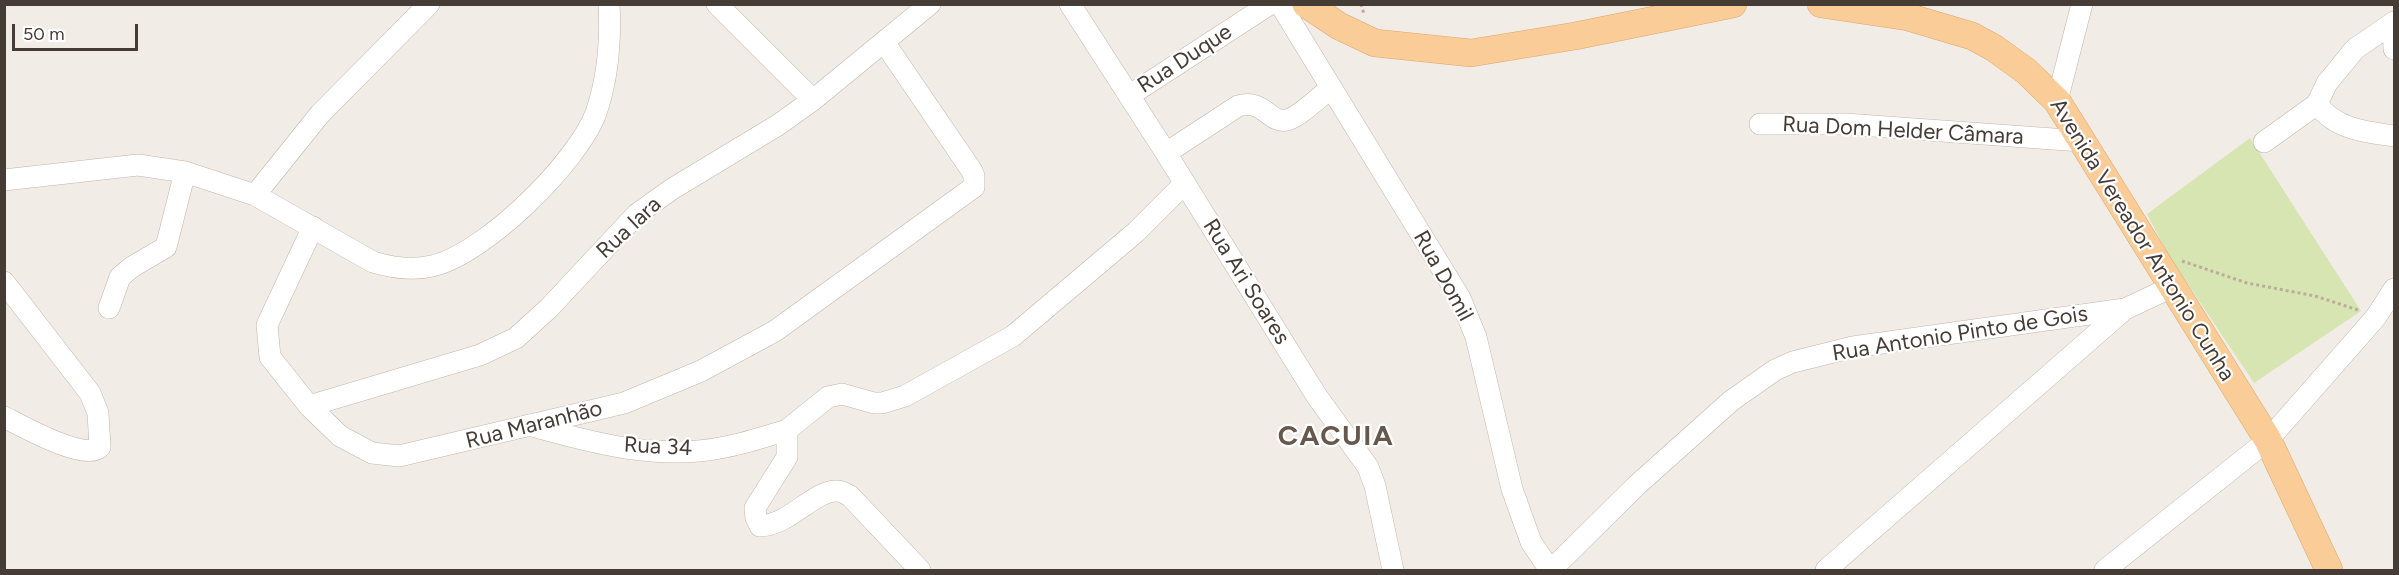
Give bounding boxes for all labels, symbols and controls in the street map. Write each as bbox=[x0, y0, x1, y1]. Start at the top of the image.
scale bar bbox=[15, 12, 141, 50]
street label: Rua Duque bbox=[1133, 19, 1237, 99]
text: 50 m bbox=[23, 23, 65, 45]
street label: Avenida Vereador Antonio Cunha bbox=[2044, 94, 2240, 386]
street label: Rua Dom Helder Câmara bbox=[1782, 111, 2024, 151]
street label: Rua Iara bbox=[591, 192, 667, 264]
street label: Rua Ari Soares bbox=[1197, 214, 1295, 350]
street label: Rua Domil bbox=[1407, 226, 1479, 326]
street label: Rua Antonio Pinto de Gois bbox=[1830, 301, 2090, 367]
street label: Rua Maranhão bbox=[463, 395, 605, 455]
district label: CACUIA bbox=[1278, 420, 1394, 454]
street label: Rua 34 bbox=[623, 432, 693, 462]

